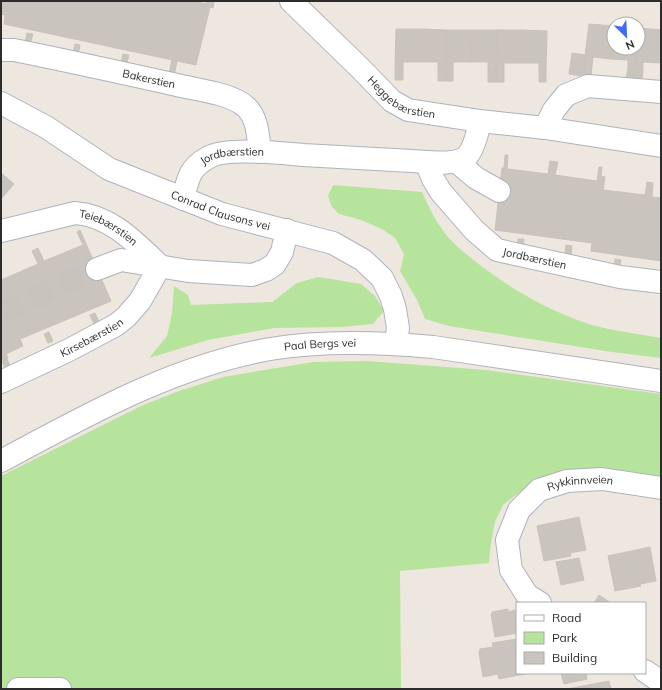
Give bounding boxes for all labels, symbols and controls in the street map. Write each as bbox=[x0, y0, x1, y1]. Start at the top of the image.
north arrow bbox=[606, 16, 646, 56]
text: N bbox=[623, 37, 637, 53]
street label: Bakerstien bbox=[121, 66, 177, 91]
street label: Heggebærstien bbox=[364, 73, 436, 121]
street label: Jordbærstien bbox=[197, 144, 264, 168]
street label: Conrad Clausons vei bbox=[169, 187, 272, 233]
street label: Teiebærstien bbox=[78, 206, 141, 249]
street label: Jordbærstien bbox=[501, 244, 568, 272]
street label: Kirsebærstien bbox=[58, 315, 126, 360]
street label: Paal Bergs vei bbox=[283, 336, 356, 354]
street label: Rykkinnveien bbox=[545, 472, 614, 494]
legend bbox=[516, 602, 646, 674]
text: Road bbox=[552, 610, 581, 625]
text: Park bbox=[552, 630, 578, 645]
text: Building bbox=[552, 650, 597, 665]

